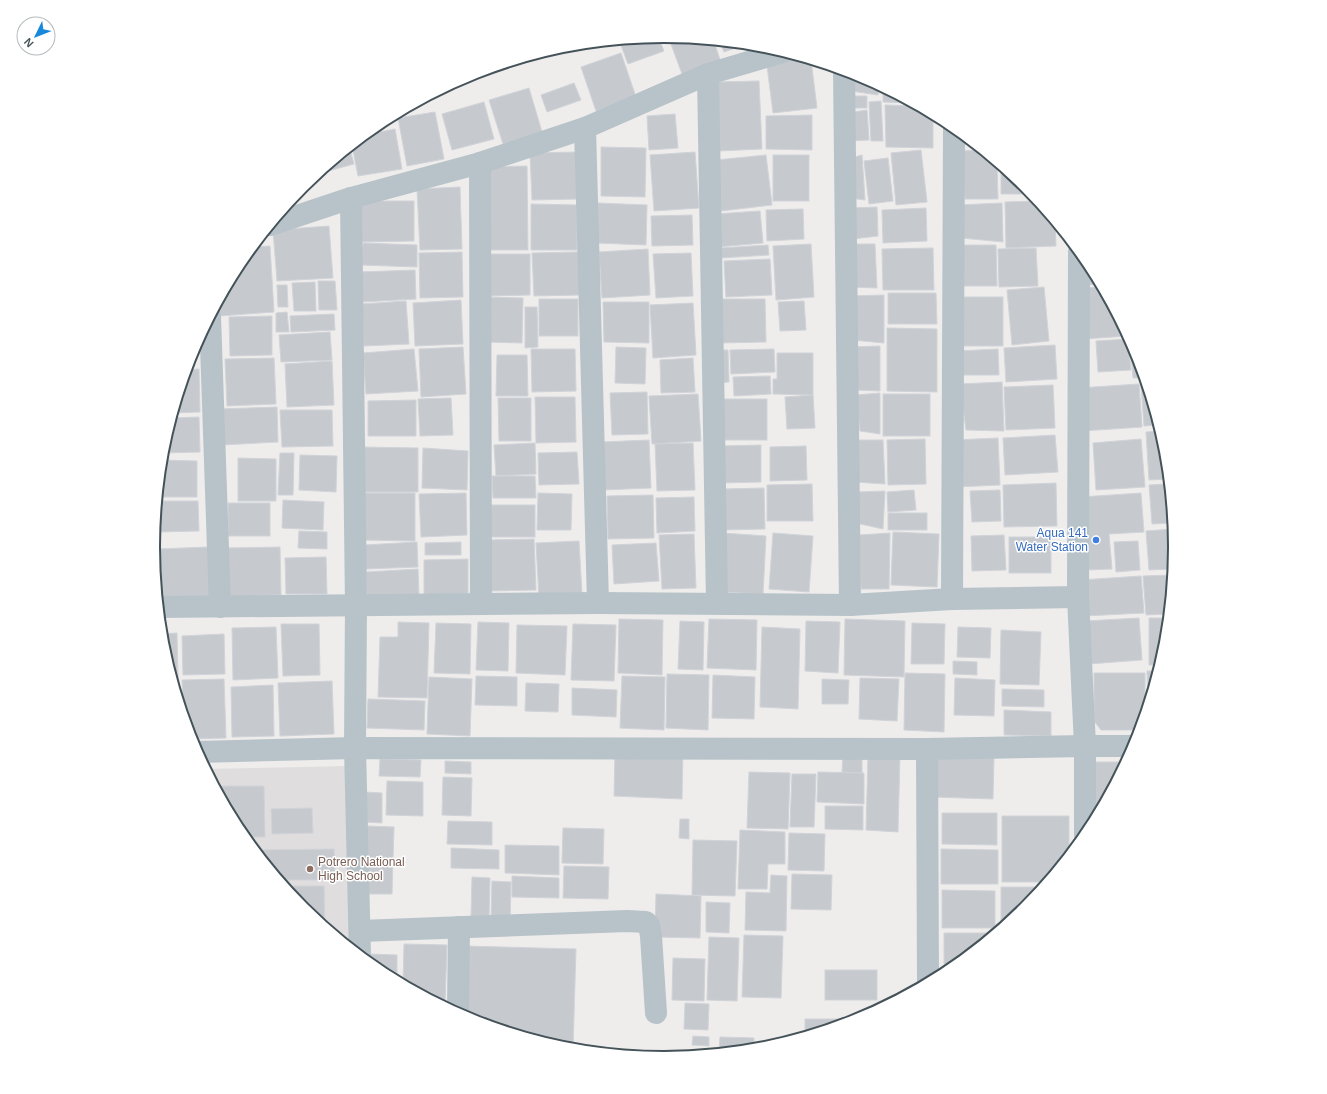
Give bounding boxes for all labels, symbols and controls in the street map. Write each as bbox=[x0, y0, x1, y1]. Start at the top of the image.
north arrow bbox=[16, 16, 56, 56]
text: N bbox=[22, 36, 36, 50]
place label: Aqua 141 Water Station bbox=[1016, 526, 1088, 554]
marker: Aqua 141 Water Station bbox=[1091, 535, 1101, 545]
place label: Potrero National High School bbox=[318, 855, 405, 883]
marker: Potrero National High School bbox=[305, 864, 315, 874]

